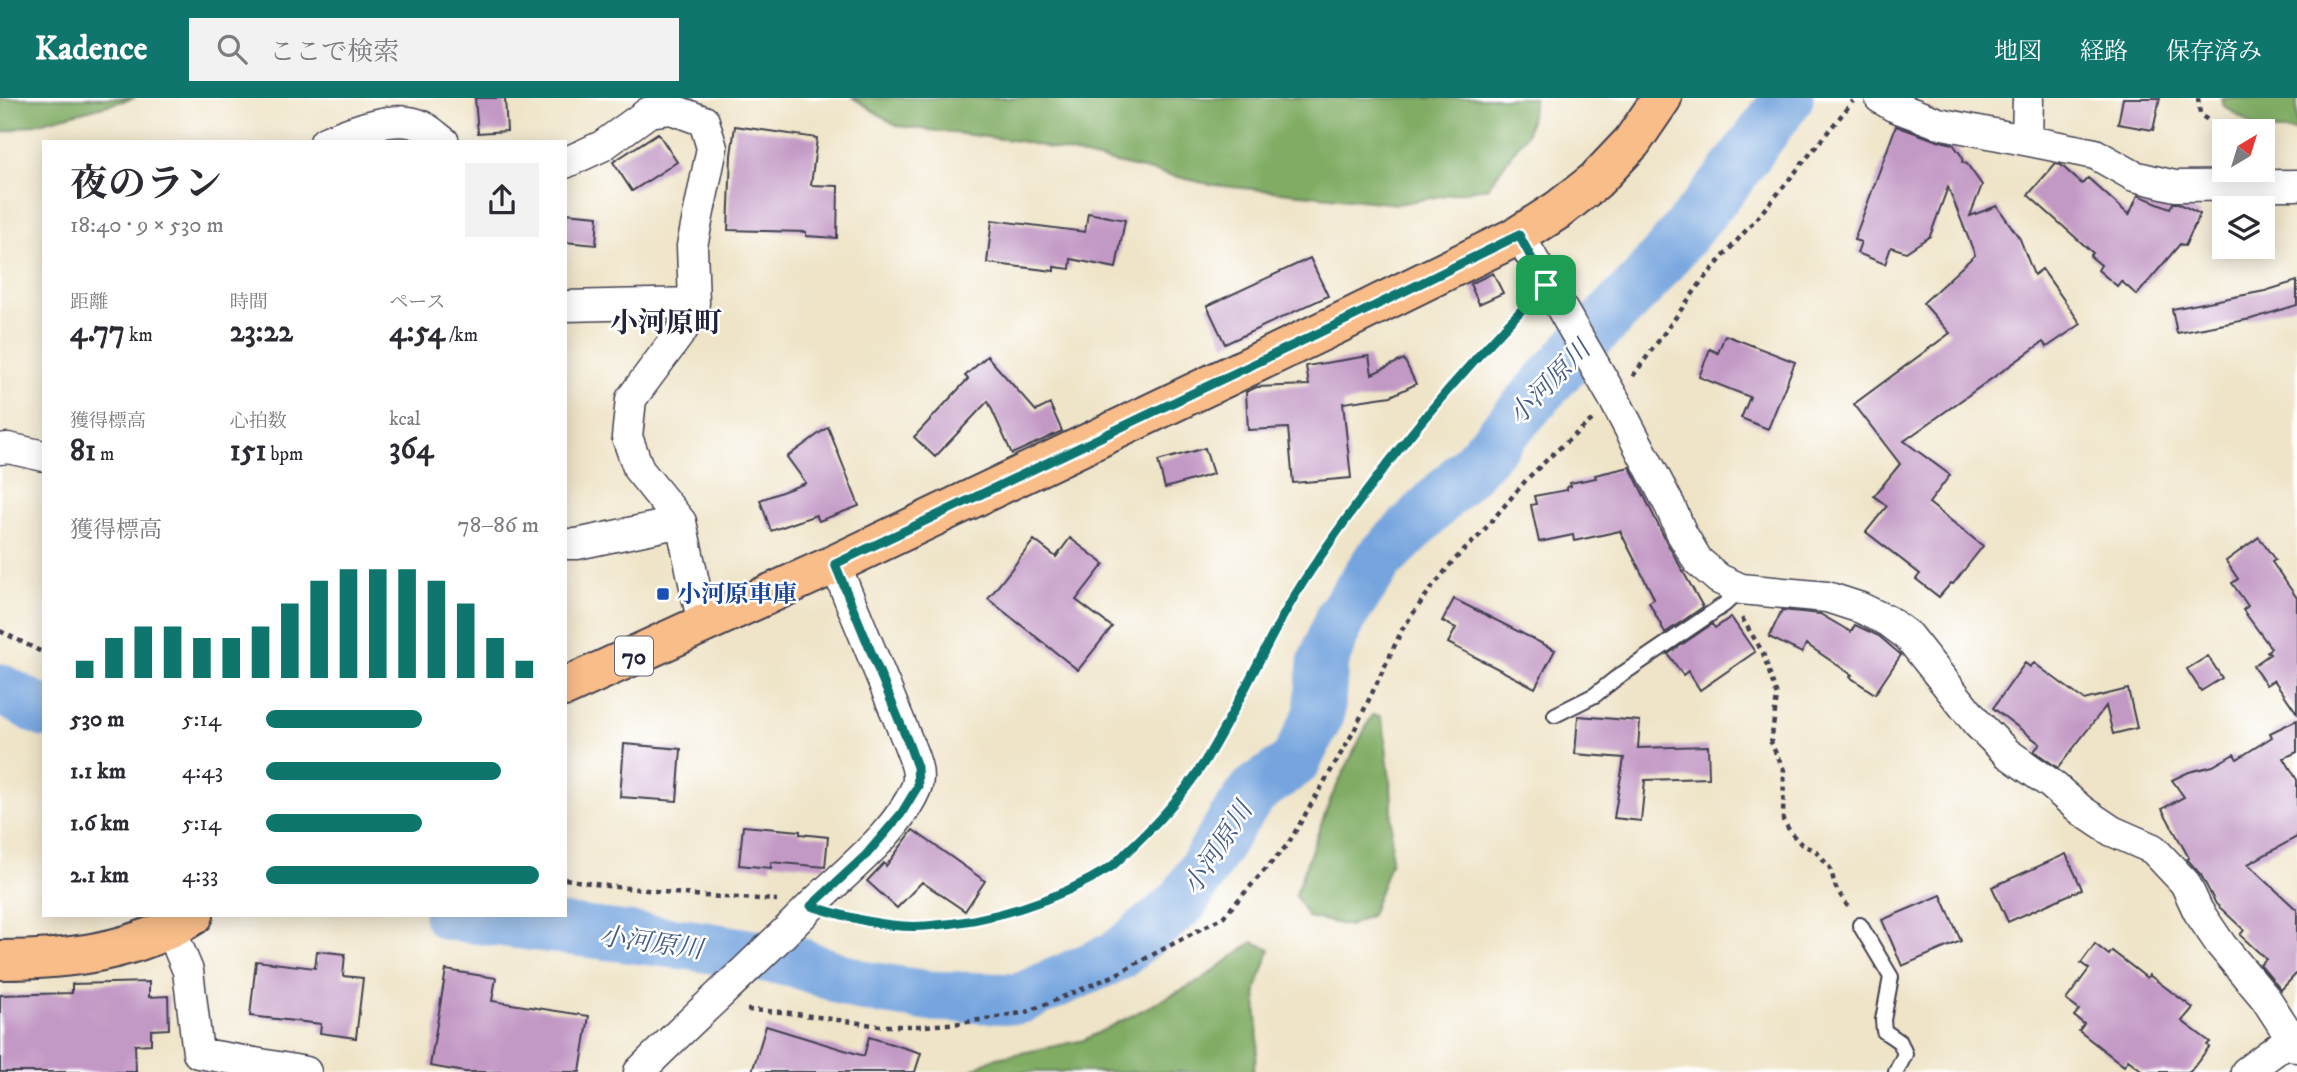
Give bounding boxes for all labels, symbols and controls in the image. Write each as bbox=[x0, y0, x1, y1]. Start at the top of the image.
search box bbox=[189, 18, 679, 81]
text: Kadence bbox=[35, 29, 147, 70]
icon: search bbox=[213, 30, 251, 68]
text: ここで検索 bbox=[269, 36, 399, 69]
text: 地図 bbox=[1994, 37, 2042, 67]
text: 経路 bbox=[2080, 37, 2128, 67]
text: 保存済み bbox=[2166, 37, 2262, 67]
north arrow bbox=[2212, 119, 2275, 182]
map controls bbox=[2212, 119, 2275, 259]
text: 夜のラン bbox=[70, 161, 222, 209]
button: share bbox=[465, 163, 539, 237]
button: layers bbox=[2212, 196, 2275, 259]
text: 18:40 · 9 × 530 m bbox=[70, 211, 224, 240]
pin bbox=[1516, 255, 1576, 315]
icon: arrive bbox=[1527, 266, 1565, 304]
text: 距離 bbox=[70, 291, 108, 314]
text: 時間 bbox=[230, 291, 268, 314]
text: ペース bbox=[389, 291, 445, 314]
district label: 小河原町 bbox=[610, 306, 722, 341]
text: 4.77 bbox=[70, 314, 125, 351]
text: 23:22 bbox=[230, 314, 293, 351]
text: 4:54 bbox=[389, 314, 445, 351]
text: km bbox=[125, 324, 153, 347]
text: /km bbox=[445, 324, 478, 347]
water label: 小河原川 bbox=[1502, 332, 1600, 432]
text: kcal bbox=[389, 408, 421, 431]
text: 獲得標高 bbox=[70, 410, 146, 433]
text: 心拍数 bbox=[230, 410, 287, 433]
text: 364 bbox=[389, 431, 433, 468]
text: 81 bbox=[70, 433, 96, 470]
text: 151 bbox=[230, 433, 266, 470]
text: m bbox=[96, 443, 114, 466]
text: bpm bbox=[266, 443, 303, 466]
text: 78–86 m bbox=[458, 511, 539, 540]
text: 獲得標高 bbox=[70, 516, 162, 545]
place label: 小河原車庫 bbox=[677, 580, 797, 610]
marker: 小河原車庫 bbox=[655, 586, 671, 602]
road number: 70 bbox=[615, 636, 653, 676]
text: 530 m bbox=[70, 705, 125, 734]
text: 5:14 bbox=[182, 705, 221, 734]
text: 1.1 km bbox=[70, 757, 126, 786]
text: 4:43 bbox=[182, 757, 223, 786]
water label: 小河原川 bbox=[1176, 794, 1262, 901]
text: 1.6 km bbox=[70, 809, 129, 838]
text: 5:14 bbox=[182, 809, 221, 838]
text: 2.1 km bbox=[70, 861, 129, 890]
text: 4:33 bbox=[182, 861, 218, 890]
water label: 小河原川 bbox=[597, 920, 708, 967]

